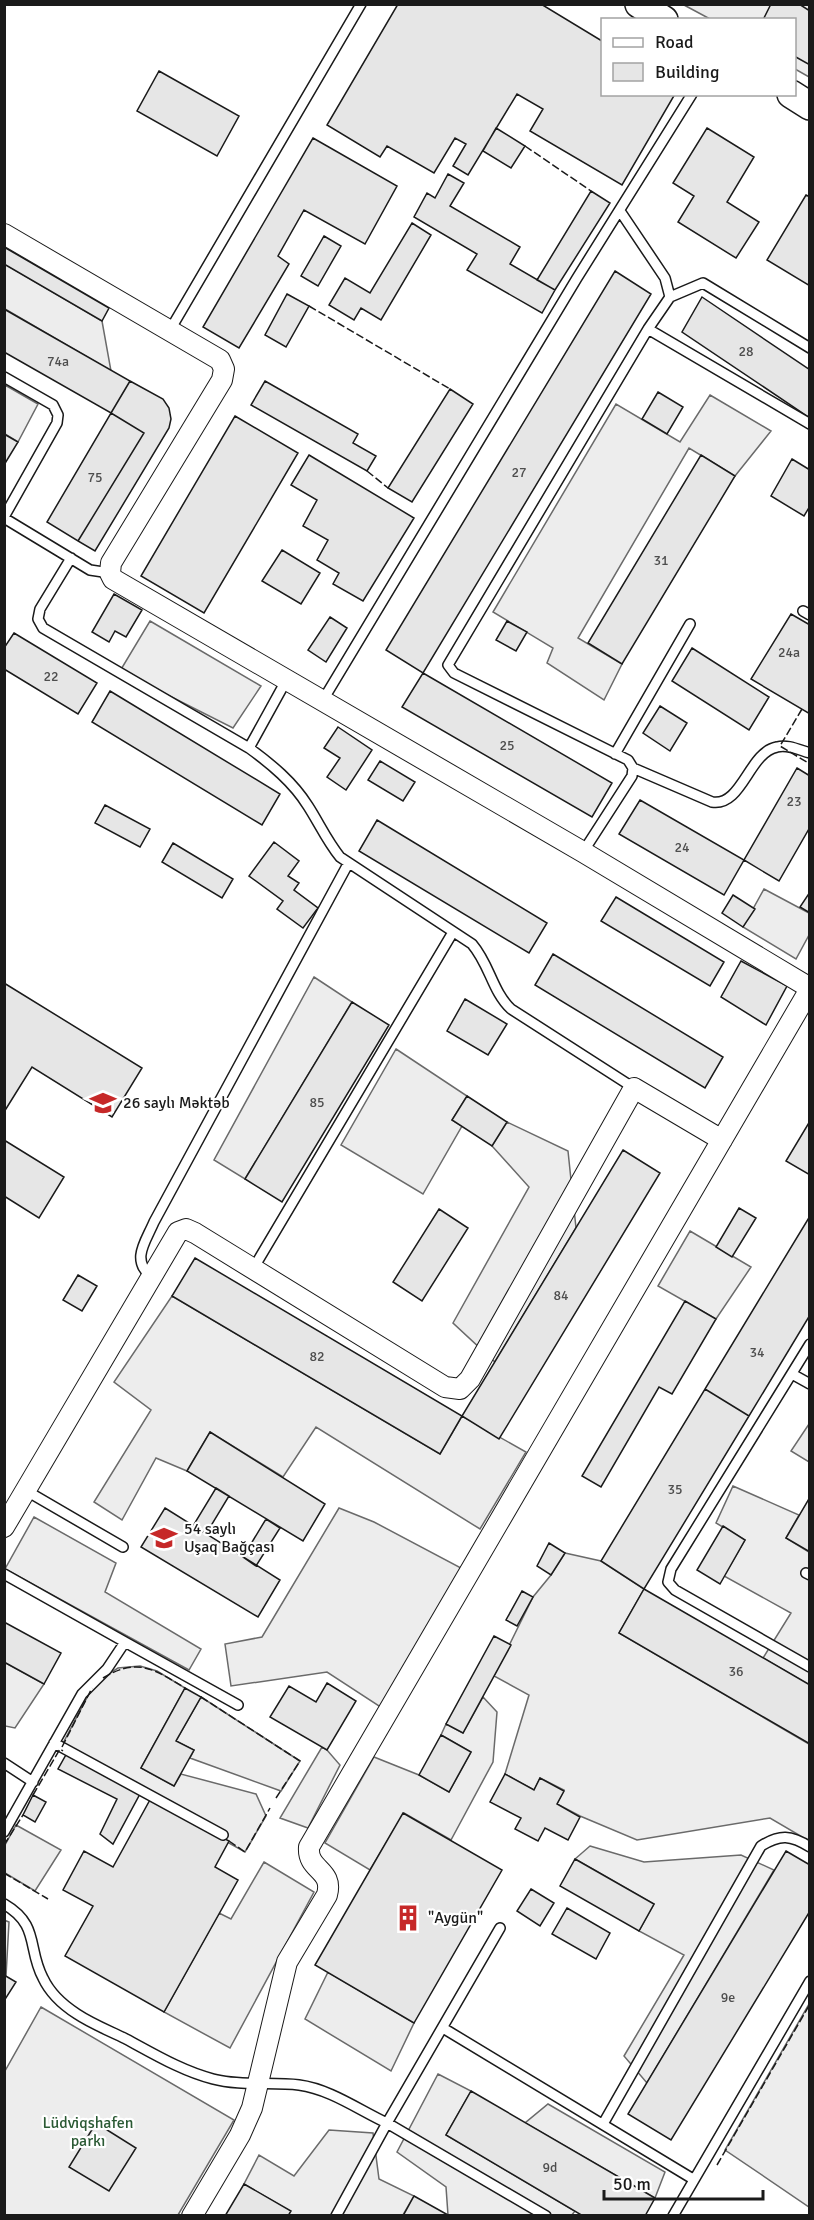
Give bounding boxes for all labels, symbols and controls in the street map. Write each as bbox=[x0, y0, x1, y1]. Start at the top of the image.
legend bbox=[601, 18, 796, 96]
text: Road bbox=[655, 31, 694, 53]
text: Building bbox=[655, 61, 719, 83]
house number: 28 bbox=[738, 343, 754, 360]
house number: 74a bbox=[47, 353, 69, 370]
house number: 27 bbox=[511, 464, 527, 481]
house number: 75 bbox=[87, 469, 103, 486]
house number: 31 bbox=[653, 552, 669, 569]
house number: 24a bbox=[778, 644, 800, 661]
house number: 22 bbox=[43, 668, 59, 685]
house number: 25 bbox=[499, 737, 515, 754]
house number: 23 bbox=[786, 793, 802, 810]
house number: 24 bbox=[674, 839, 690, 856]
school or university icon: 26 saylı Məktəb bbox=[88, 1088, 118, 1118]
place label: 26 saylı Məktəb bbox=[123, 1093, 230, 1113]
house number: 85 bbox=[309, 1094, 325, 1111]
house number: 84 bbox=[553, 1287, 569, 1304]
house number: 34 bbox=[749, 1344, 765, 1361]
house number: 82 bbox=[309, 1348, 325, 1365]
house number: 35 bbox=[667, 1481, 683, 1498]
place label: 54 saylı Uşaq Bağçası bbox=[184, 1519, 275, 1557]
school or university icon: 54 saylı Uşaq Bağçası bbox=[149, 1523, 179, 1553]
house number: 36 bbox=[728, 1663, 744, 1680]
building icon: "Aygün" bbox=[393, 1903, 423, 1933]
place label: "Aygün" bbox=[428, 1908, 483, 1928]
house number: 9e bbox=[721, 1989, 735, 2006]
park label: Lüdviqshafen parkı bbox=[43, 2113, 133, 2151]
house number: 9d bbox=[543, 2159, 557, 2176]
scale bar bbox=[604, 2163, 763, 2201]
text: 50 m bbox=[613, 2173, 651, 2195]

